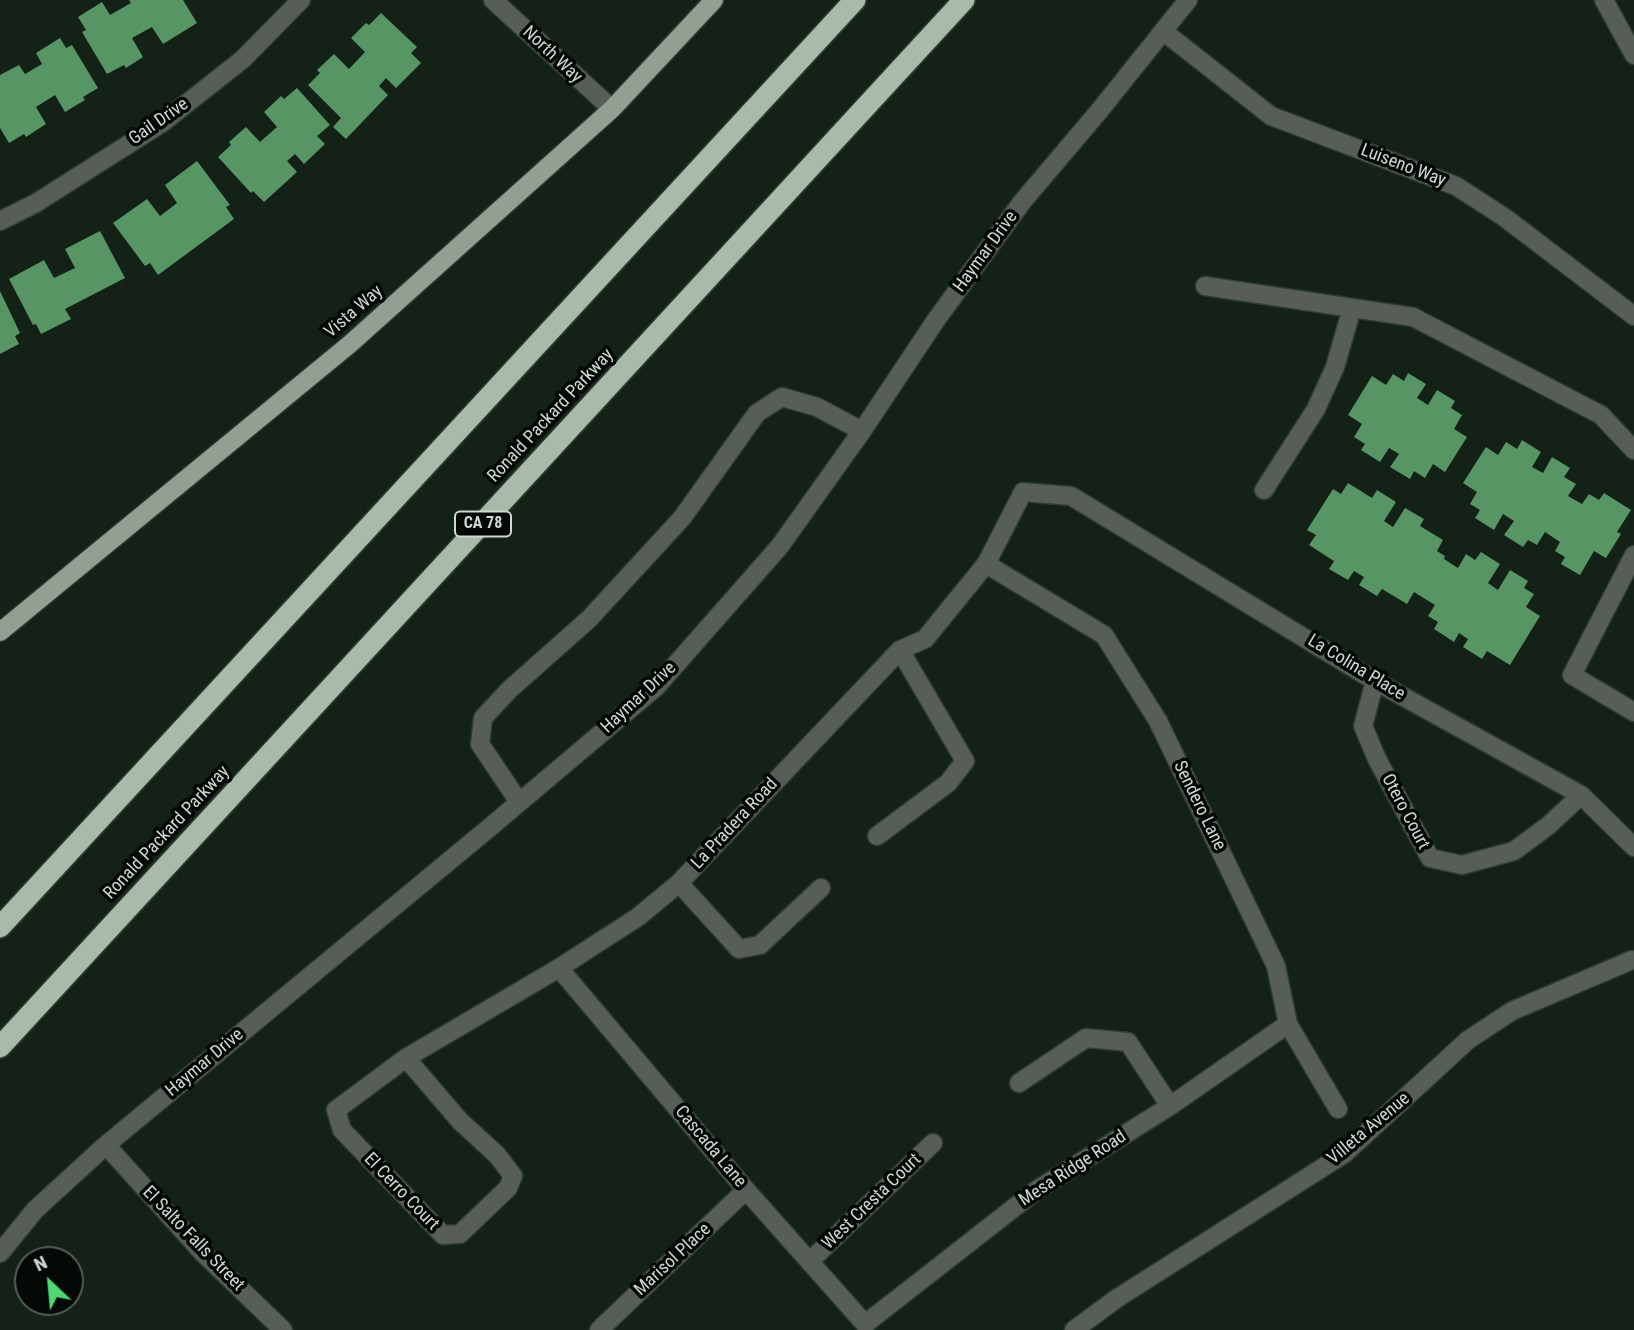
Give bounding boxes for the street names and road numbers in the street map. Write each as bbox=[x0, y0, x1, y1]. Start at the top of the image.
street label: North Way bbox=[518, 22, 586, 88]
street label: Gail Drive bbox=[125, 94, 193, 150]
street label: Luiseno Way bbox=[1358, 140, 1448, 192]
street label: Haymar Drive bbox=[949, 207, 1023, 297]
street label: Vista Way bbox=[321, 281, 387, 343]
street label: Ronald Packard Parkway bbox=[483, 345, 619, 487]
road number: CA 78 bbox=[455, 512, 511, 537]
street label: La Colina Place bbox=[1303, 630, 1409, 706]
street label: Haymar Drive bbox=[597, 658, 681, 738]
street label: Sendero Lane bbox=[1168, 758, 1230, 854]
street label: Ronald Packard Parkway bbox=[99, 762, 235, 904]
street label: Otero Court bbox=[1376, 771, 1434, 853]
street label: La Pradera Road bbox=[687, 774, 783, 874]
street label: Haymar Drive bbox=[162, 1024, 248, 1102]
street label: Villeta Avenue bbox=[1323, 1088, 1415, 1170]
street label: Cascada Lane bbox=[670, 1102, 750, 1192]
street label: Mesa Ridge Road bbox=[1015, 1126, 1131, 1212]
street label: El Cerro Court bbox=[359, 1149, 443, 1235]
street label: West Cresta Court bbox=[818, 1149, 926, 1255]
street label: El Salto Falls Street bbox=[138, 1182, 248, 1296]
street label: Marisol Place bbox=[630, 1219, 716, 1301]

